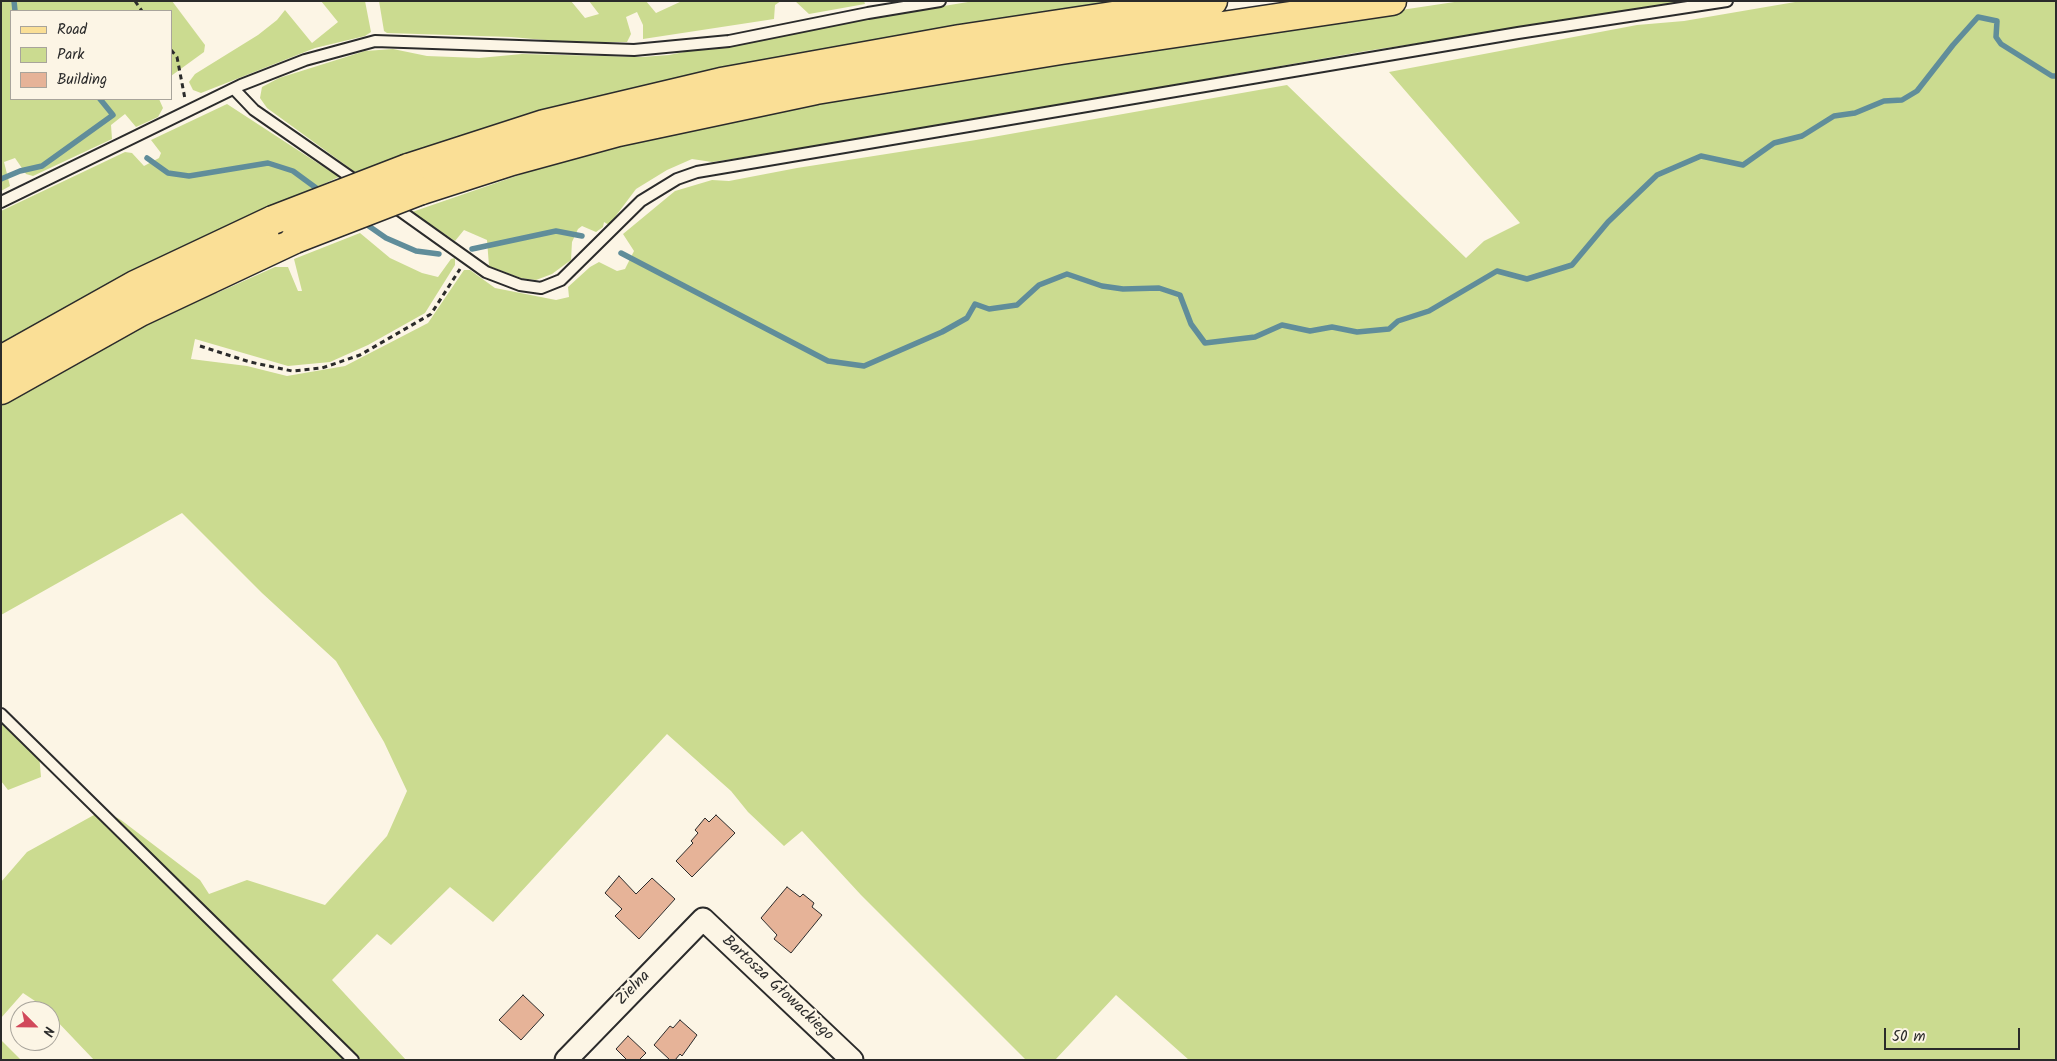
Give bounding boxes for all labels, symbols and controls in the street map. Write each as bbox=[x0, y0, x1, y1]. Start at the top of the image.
legend bbox=[10, 10, 172, 100]
text: Road bbox=[57, 18, 87, 42]
text: Park bbox=[57, 43, 84, 67]
text: Building bbox=[57, 68, 107, 92]
street label: Bartosza Głowackiego bbox=[717, 932, 837, 1046]
street label: Zielna bbox=[613, 968, 655, 1010]
north arrow bbox=[10, 1001, 60, 1051]
scale bar bbox=[1887, 1018, 2023, 1050]
text: N bbox=[36, 1023, 60, 1040]
text: 50 m bbox=[1892, 1025, 1926, 1049]

